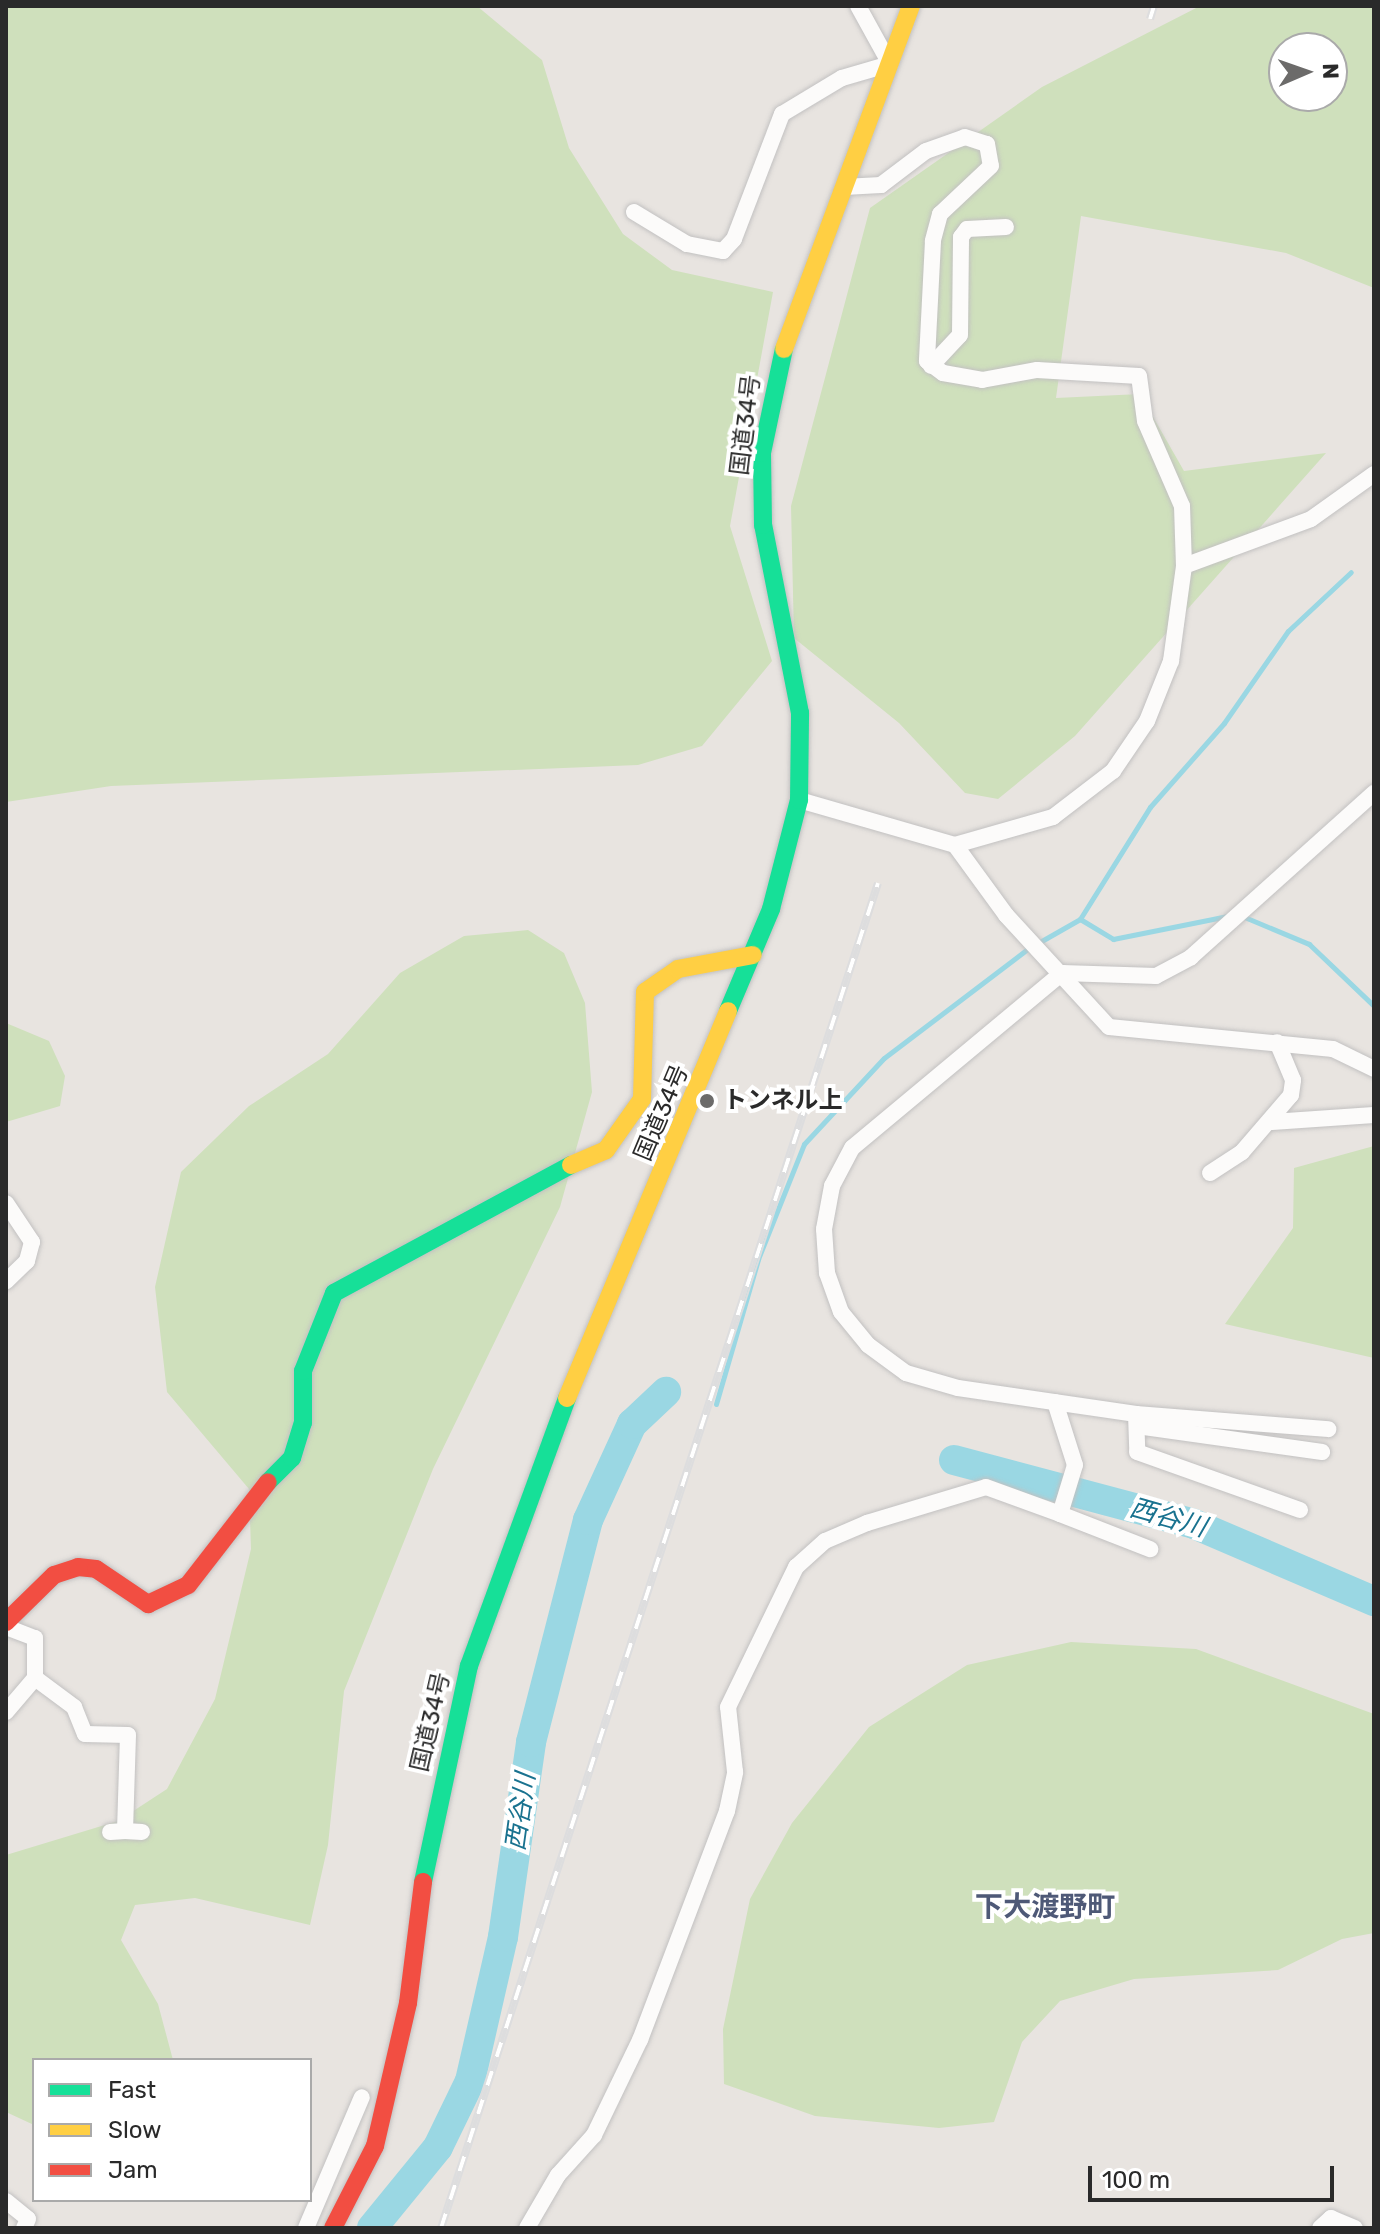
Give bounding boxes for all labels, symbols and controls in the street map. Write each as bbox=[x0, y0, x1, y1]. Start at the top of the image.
north arrow bbox=[1268, 32, 1348, 112]
text: N bbox=[1317, 63, 1344, 80]
street label: 国道34号 bbox=[726, 373, 766, 477]
street label: 国道34号 bbox=[629, 1061, 695, 1165]
place label: トンネル上 bbox=[723, 1087, 843, 1115]
marker: トンネル上 bbox=[698, 1092, 716, 1110]
water label: 西谷川 bbox=[1126, 1492, 1210, 1544]
street label: 国道34号 bbox=[406, 1669, 456, 1775]
water label: 西谷川 bbox=[500, 1771, 542, 1853]
district label: 下大渡野町 bbox=[975, 1890, 1115, 1924]
legend bbox=[32, 2058, 312, 2202]
text: Fast bbox=[108, 2076, 156, 2104]
text: Slow bbox=[108, 2116, 161, 2144]
scale bar bbox=[1092, 2150, 1338, 2200]
text: Jam bbox=[108, 2156, 158, 2184]
text: 100 m bbox=[1102, 2166, 1170, 2194]

